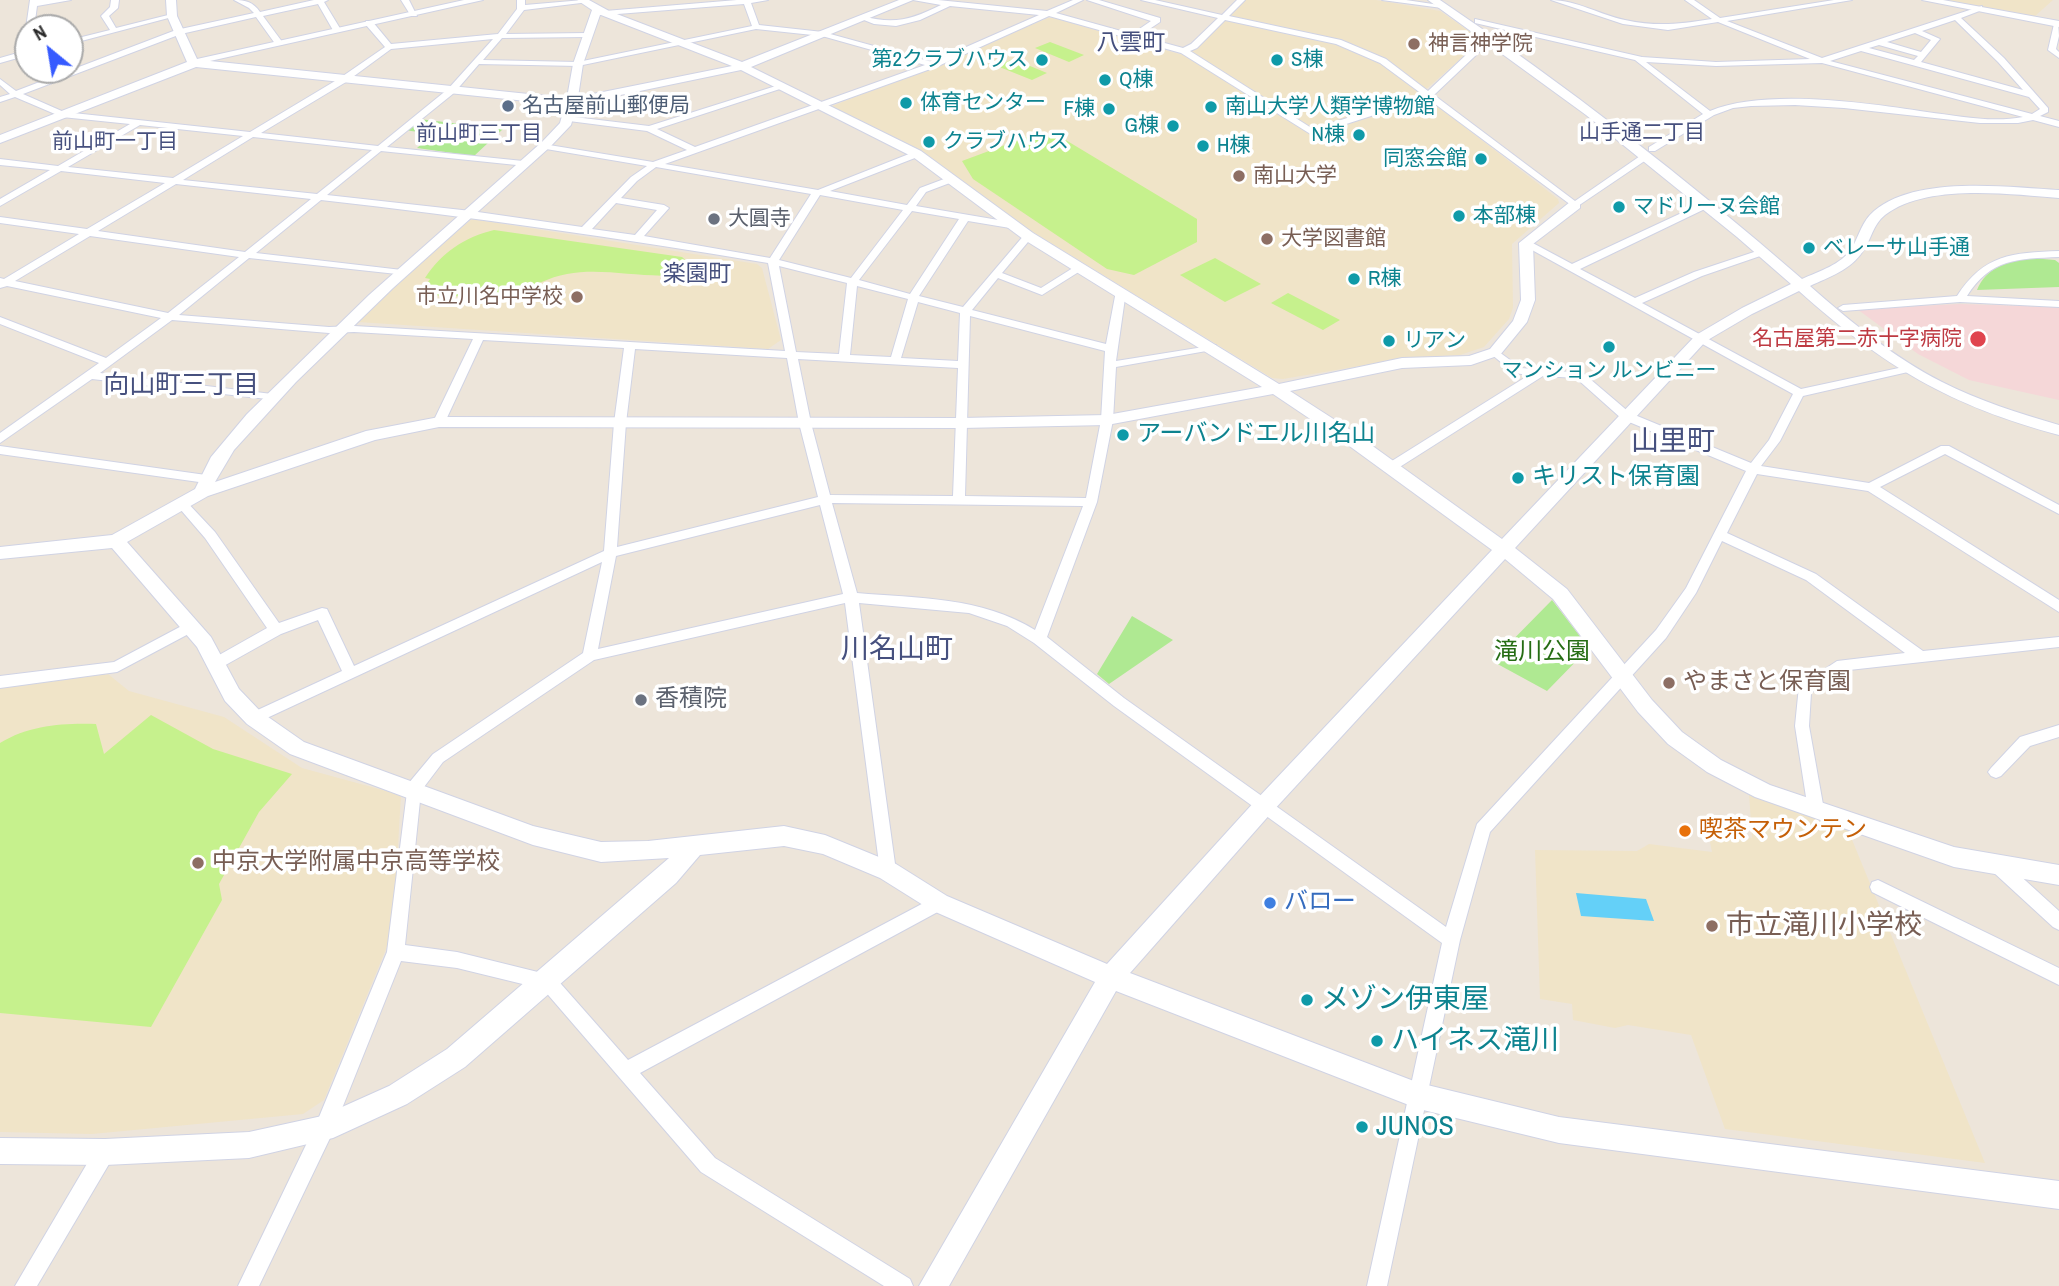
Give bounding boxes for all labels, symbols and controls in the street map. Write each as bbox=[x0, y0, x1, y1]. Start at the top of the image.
north arrow bbox=[14, 14, 84, 84]
text: N bbox=[28, 18, 51, 47]
district label: 八雲町 bbox=[1097, 30, 1165, 58]
place label: 神言神学院 bbox=[1428, 31, 1533, 57]
marker: 神言神学院 bbox=[1406, 36, 1422, 52]
place label: 第2クラブハウス bbox=[871, 47, 1028, 73]
place label: S棟 bbox=[1291, 47, 1323, 73]
marker: 第2クラブハウス bbox=[1034, 52, 1050, 68]
marker: S棟 bbox=[1269, 52, 1285, 68]
place label: Q棟 bbox=[1119, 67, 1153, 93]
marker: Q棟 bbox=[1097, 72, 1113, 88]
place label: 体育センター bbox=[920, 90, 1046, 116]
place label: 名古屋前山郵便局 bbox=[522, 93, 690, 119]
place label: 南山大学人類学博物館 bbox=[1225, 94, 1435, 120]
marker: 体育センター bbox=[898, 95, 914, 111]
place label: F棟 bbox=[1063, 96, 1095, 122]
marker: 名古屋前山郵便局 bbox=[500, 98, 516, 114]
marker: 南山大学人類学博物館 bbox=[1203, 99, 1219, 115]
marker: F棟 bbox=[1101, 101, 1117, 117]
place label: G棟 bbox=[1125, 113, 1159, 139]
marker: G棟 bbox=[1165, 118, 1181, 134]
district label: 山手通二丁目 bbox=[1579, 120, 1705, 146]
district label: 前山町三丁目 bbox=[416, 121, 542, 147]
place label: N棟 bbox=[1312, 122, 1345, 148]
marker: N棟 bbox=[1351, 127, 1367, 143]
district label: 前山町一丁目 bbox=[52, 129, 178, 155]
place label: クラブハウス bbox=[943, 129, 1069, 155]
place label: H棟 bbox=[1217, 133, 1250, 159]
marker: クラブハウス bbox=[921, 134, 937, 150]
marker: H棟 bbox=[1195, 138, 1211, 154]
place label: 同窓会館 bbox=[1383, 146, 1467, 172]
marker: 同窓会館 bbox=[1473, 151, 1489, 167]
place label: 南山大学 bbox=[1253, 163, 1337, 189]
marker: 南山大学 bbox=[1231, 168, 1247, 184]
place label: マドリーヌ会館 bbox=[1633, 194, 1780, 220]
marker: マドリーヌ会館 bbox=[1611, 199, 1627, 215]
place label: 本部棟 bbox=[1473, 203, 1536, 229]
place label: 大圓寺 bbox=[728, 206, 791, 232]
marker: 本部棟 bbox=[1451, 208, 1467, 224]
marker: 大圓寺 bbox=[706, 211, 722, 227]
place label: 大学図書館 bbox=[1281, 226, 1386, 252]
marker: 大学図書館 bbox=[1259, 231, 1275, 247]
place label: ベレーサ山手通 bbox=[1823, 235, 1970, 261]
marker: ベレーサ山手通 bbox=[1801, 240, 1817, 256]
district label: 楽園町 bbox=[663, 261, 731, 289]
place label: R棟 bbox=[1368, 266, 1401, 292]
marker: R棟 bbox=[1346, 271, 1362, 287]
place label: 市立川名中学校 bbox=[416, 284, 563, 310]
marker: 市立川名中学校 bbox=[569, 289, 585, 305]
place label: 名古屋第二赤十字病院 bbox=[1752, 326, 1962, 352]
place label: リアン bbox=[1403, 328, 1466, 354]
marker: 名古屋第二赤十字病院 bbox=[1968, 329, 1988, 349]
marker: リアン bbox=[1381, 333, 1397, 349]
marker: マンション ルンビニー bbox=[1601, 339, 1617, 355]
place label: マンション ルンビニー bbox=[1502, 358, 1716, 384]
district label: 向山町三丁目 bbox=[103, 370, 259, 402]
place label: アーバンドエル川名山 bbox=[1137, 421, 1376, 449]
district label: 山里町 bbox=[1631, 425, 1715, 459]
marker: アーバンドエル川名山 bbox=[1115, 427, 1131, 443]
place label: キリスト保育園 bbox=[1532, 464, 1700, 492]
marker: キリスト保育園 bbox=[1510, 470, 1526, 486]
district label: 川名山町 bbox=[841, 633, 953, 667]
park label: 滝川公園 bbox=[1494, 639, 1590, 667]
place label: やまさと保育園 bbox=[1683, 669, 1851, 697]
marker: やまさと保育園 bbox=[1661, 675, 1677, 691]
place label: 香積院 bbox=[655, 686, 727, 714]
marker: 香積院 bbox=[633, 692, 649, 708]
place label: 喫茶マウンテン bbox=[1699, 817, 1867, 845]
marker: 喫茶マウンテン bbox=[1677, 823, 1693, 839]
place label: 中京大学附属中京高等学校 bbox=[212, 849, 500, 877]
marker: 中京大学附属中京高等学校 bbox=[190, 855, 206, 871]
place label: バロー bbox=[1284, 889, 1356, 917]
marker: バロー bbox=[1262, 895, 1278, 911]
place label: 市立滝川小学校 bbox=[1726, 909, 1922, 943]
marker: 市立滝川小学校 bbox=[1704, 918, 1720, 934]
place label: メゾン伊東屋 bbox=[1321, 983, 1489, 1017]
marker: メゾン伊東屋 bbox=[1299, 992, 1315, 1008]
place label: ハイネス滝川 bbox=[1391, 1024, 1559, 1058]
marker: ハイネス滝川 bbox=[1369, 1033, 1385, 1049]
place label: JUNOS bbox=[1376, 1110, 1454, 1144]
marker: JUNOS bbox=[1354, 1119, 1370, 1135]

